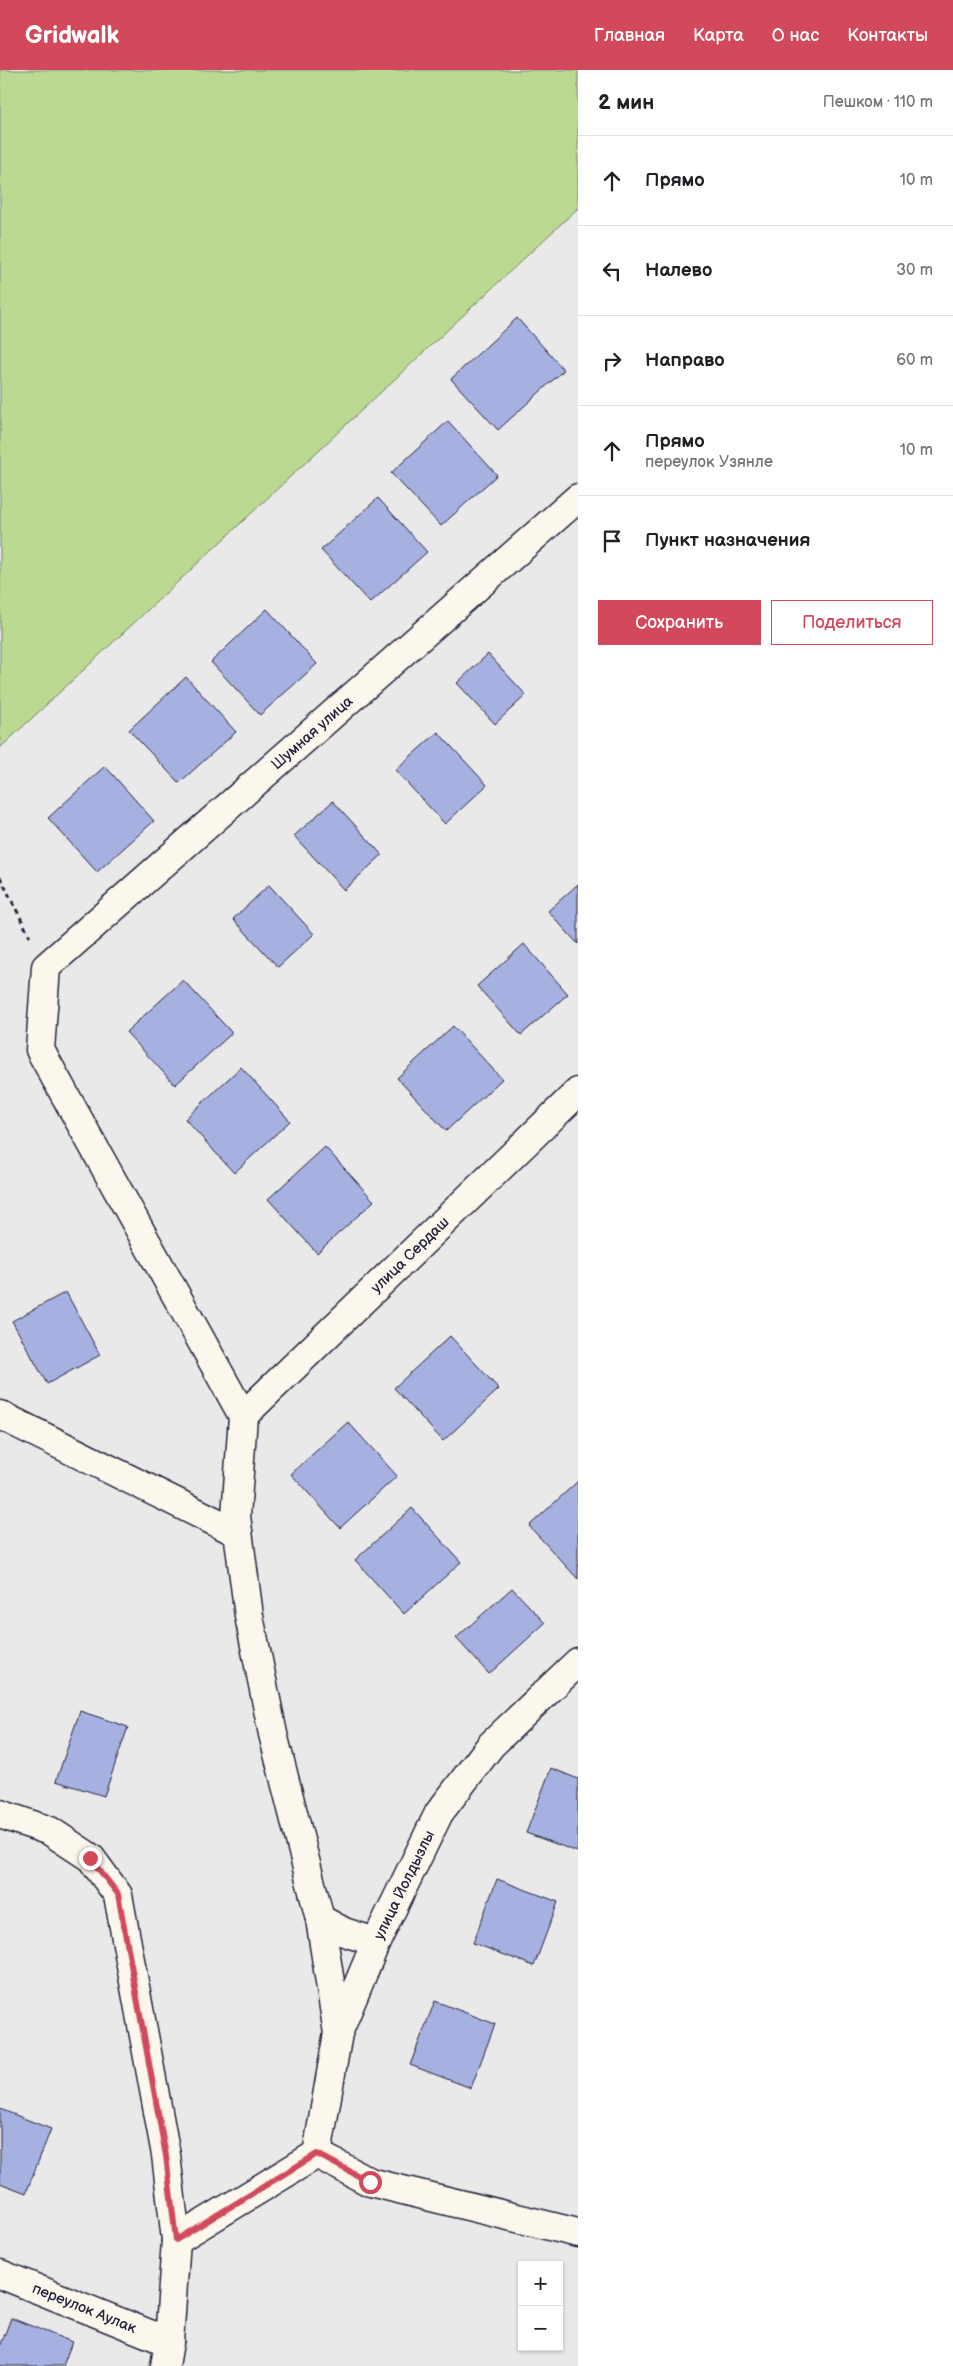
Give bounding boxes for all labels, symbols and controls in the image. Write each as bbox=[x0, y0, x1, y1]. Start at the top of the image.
text: Gridwalk bbox=[25, 21, 119, 50]
text: Главная bbox=[594, 25, 665, 46]
text: Карта bbox=[693, 25, 744, 46]
text: О нас bbox=[772, 25, 819, 46]
text: Контакты bbox=[847, 25, 928, 46]
text: 2 мин bbox=[598, 90, 654, 115]
text: Пешком · 110 m bbox=[823, 93, 933, 112]
icon: ahead bbox=[598, 167, 626, 195]
text: Прямо bbox=[645, 169, 705, 192]
text: 10 m bbox=[900, 171, 933, 190]
icon: left bbox=[598, 257, 626, 285]
text: Налево bbox=[645, 259, 712, 282]
text: 30 m bbox=[896, 261, 933, 280]
icon: right bbox=[598, 347, 626, 375]
text: Направо bbox=[645, 349, 725, 372]
text: 60 m bbox=[896, 351, 933, 370]
text: Прямо bbox=[645, 430, 705, 453]
icon: ahead bbox=[598, 437, 626, 465]
text: 10 m bbox=[900, 441, 933, 460]
text: переулок Узянле bbox=[645, 453, 773, 472]
icon: arrive bbox=[598, 527, 626, 555]
text: Пункт назначения bbox=[645, 529, 810, 552]
button: Сохранить bbox=[598, 600, 761, 645]
button: Поделиться bbox=[771, 600, 933, 645]
street label: Шумная улица bbox=[267, 691, 357, 774]
street label: улица Сердаш bbox=[367, 1213, 453, 1297]
street label: улица Йолдызлы bbox=[369, 1827, 439, 1943]
route end bbox=[79, 1847, 102, 1870]
route start bbox=[359, 2171, 382, 2194]
map controls bbox=[518, 2261, 563, 2351]
button: + bbox=[518, 2261, 563, 2306]
street label: переулок Аулак bbox=[30, 2279, 139, 2337]
button: − bbox=[518, 2306, 563, 2351]

